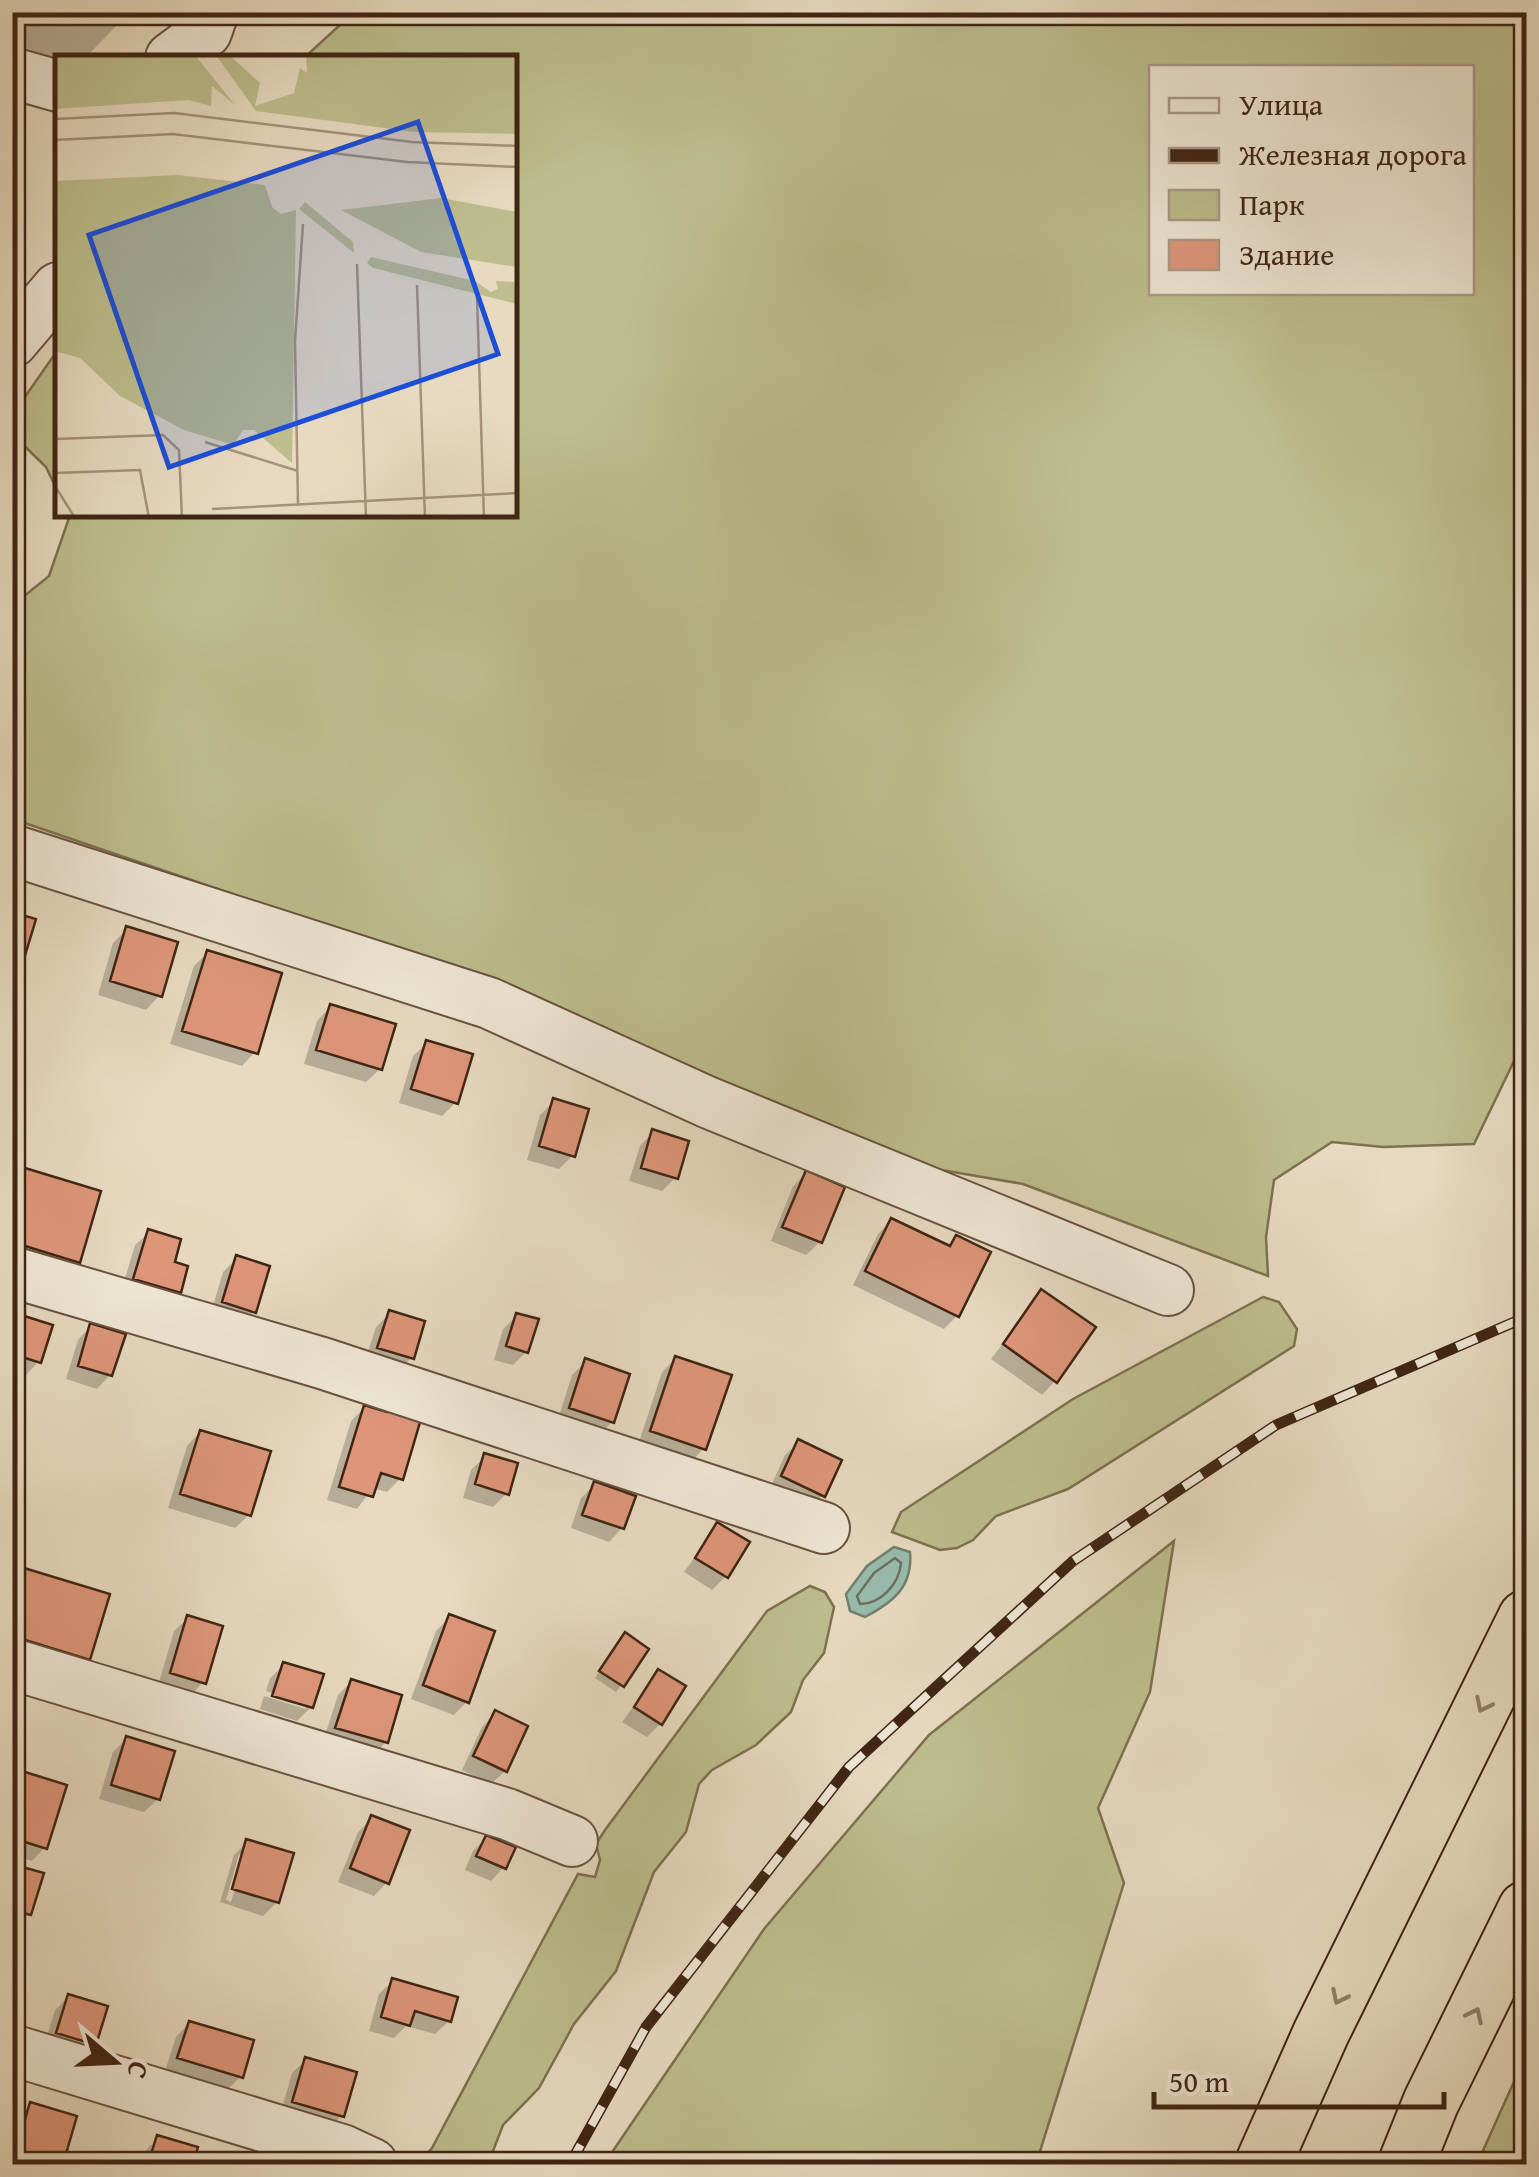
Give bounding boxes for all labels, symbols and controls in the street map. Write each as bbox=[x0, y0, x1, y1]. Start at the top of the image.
inset map bbox=[55, 55, 518, 518]
legend bbox=[1149, 65, 1474, 295]
text: Улица bbox=[1239, 82, 1324, 126]
text: Железная дорога bbox=[1238, 132, 1468, 176]
text: Парк bbox=[1239, 182, 1305, 226]
text: Здание bbox=[1239, 232, 1334, 276]
one-way arrow bbox=[1476, 1695, 1495, 1713]
one-way arrow bbox=[1332, 1987, 1352, 2005]
one-way arrow bbox=[1462, 2007, 1482, 2025]
north arrow bbox=[65, 2012, 165, 2112]
scale bar bbox=[1154, 2047, 1444, 2109]
text: С bbox=[117, 2056, 161, 2084]
text: 50 m bbox=[1169, 2059, 1229, 2103]

